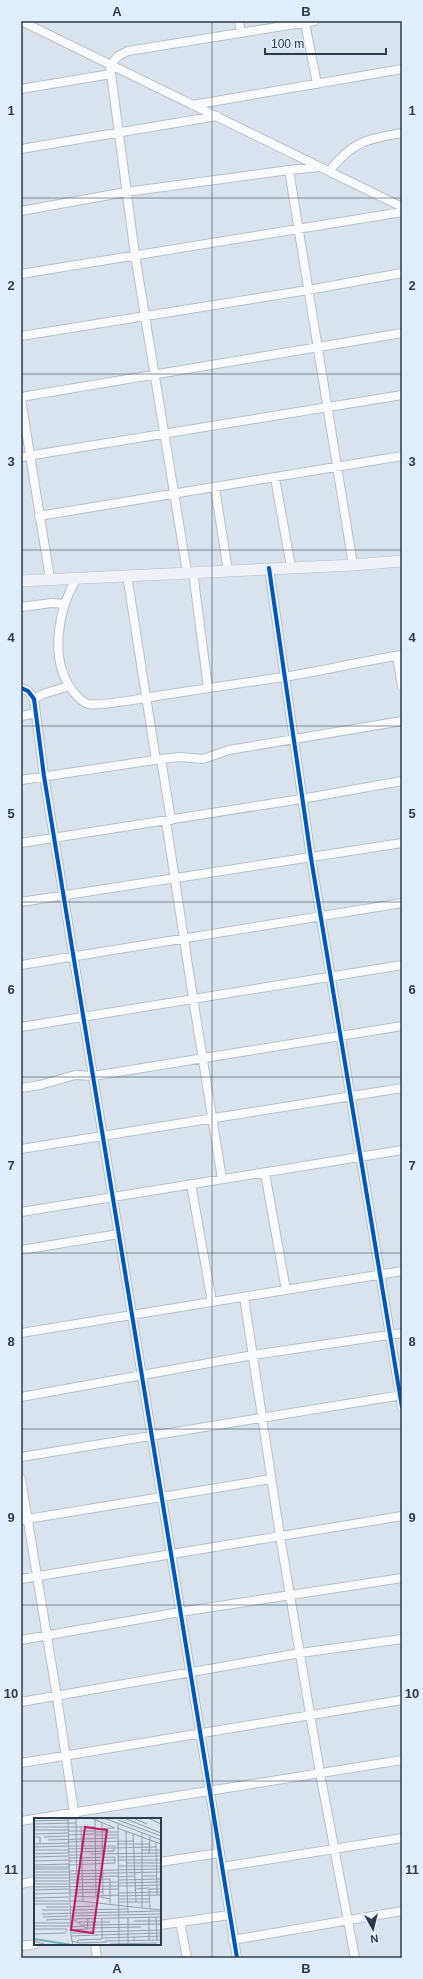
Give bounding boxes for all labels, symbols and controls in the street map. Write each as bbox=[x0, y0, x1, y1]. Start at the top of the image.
text: A bbox=[112, 4, 122, 19]
text: B bbox=[301, 4, 311, 19]
scale bar bbox=[265, 30, 386, 56]
text: 100 m bbox=[271, 37, 304, 51]
text: 1 bbox=[7, 103, 15, 118]
text: 1 bbox=[408, 103, 416, 118]
text: 2 bbox=[7, 278, 15, 293]
text: 2 bbox=[408, 278, 416, 293]
text: 3 bbox=[7, 454, 15, 469]
text: 3 bbox=[408, 454, 416, 469]
text: 4 bbox=[7, 630, 15, 645]
text: 4 bbox=[408, 630, 416, 645]
text: 5 bbox=[7, 806, 15, 821]
text: 5 bbox=[408, 806, 416, 821]
text: 6 bbox=[7, 982, 15, 997]
text: 6 bbox=[408, 982, 416, 997]
text: 7 bbox=[7, 1158, 15, 1173]
text: 7 bbox=[408, 1158, 416, 1173]
text: 8 bbox=[7, 1334, 15, 1349]
text: 8 bbox=[408, 1334, 416, 1349]
text: 9 bbox=[7, 1510, 15, 1525]
text: 9 bbox=[408, 1510, 416, 1525]
text: 10 bbox=[4, 1686, 18, 1701]
text: 10 bbox=[405, 1686, 419, 1701]
inset map bbox=[34, 1818, 161, 1945]
text: 11 bbox=[4, 1862, 18, 1877]
text: 11 bbox=[405, 1862, 419, 1877]
north arrow bbox=[353, 1909, 393, 1949]
text: N bbox=[370, 1932, 379, 1945]
text: A bbox=[112, 1961, 122, 1976]
text: B bbox=[301, 1961, 311, 1976]

